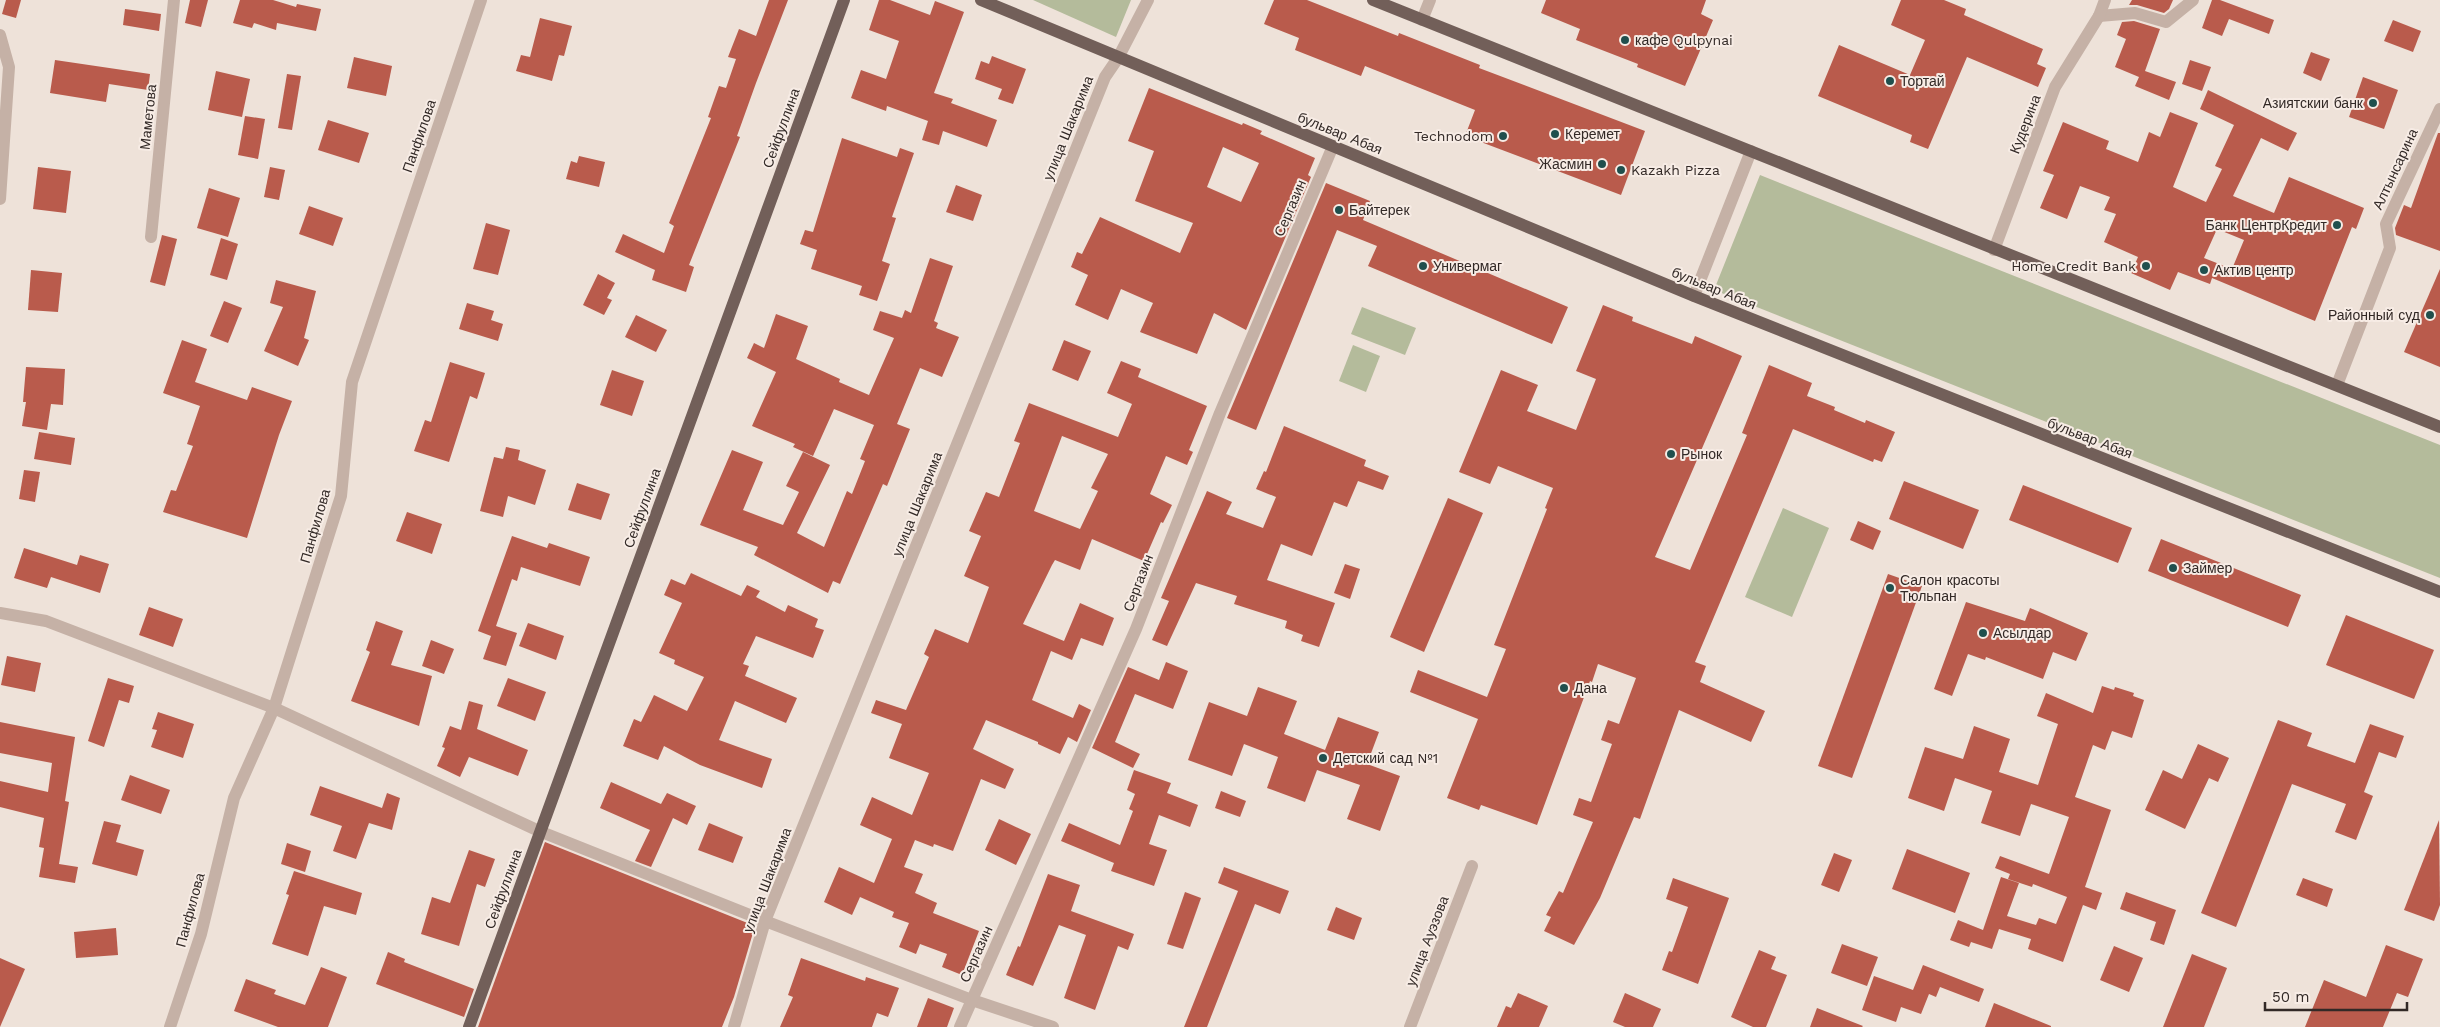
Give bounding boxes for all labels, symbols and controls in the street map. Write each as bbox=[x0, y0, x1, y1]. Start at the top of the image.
place label: кафе Qulpynai bbox=[1635, 32, 1733, 48]
marker: кафе Qulpynai bbox=[1619, 34, 1631, 46]
street label: улица Шакарима bbox=[1040, 73, 1096, 183]
place label: Тортай bbox=[1900, 73, 1945, 89]
marker: Тортай bbox=[1884, 75, 1896, 87]
street label: Маметова bbox=[137, 83, 159, 150]
street label: Сейфуллина bbox=[759, 86, 803, 170]
street label: Кудерина bbox=[2006, 92, 2044, 156]
place label: Азиятскии банк bbox=[2263, 95, 2364, 111]
street label: Панфилова bbox=[399, 97, 439, 175]
marker: Азиятскии банк bbox=[2367, 97, 2379, 109]
street label: бульвар Абая bbox=[1295, 109, 1385, 157]
place label: Керемет bbox=[1565, 126, 1620, 142]
street label: Алтынсарина bbox=[2369, 126, 2421, 212]
place label: Technodom bbox=[1414, 128, 1493, 144]
marker: Керемет bbox=[1549, 128, 1561, 140]
marker: Technodom bbox=[1497, 130, 1509, 142]
place label: Жасмин bbox=[1539, 156, 1592, 172]
marker: Жасмин bbox=[1596, 158, 1608, 170]
place label: Kazakh Pizza bbox=[1631, 162, 1720, 178]
marker: Kazakh Pizza bbox=[1615, 164, 1627, 176]
street label: Сергазин bbox=[1271, 177, 1309, 239]
place label: Байтерек bbox=[1349, 202, 1410, 218]
marker: Байтерек bbox=[1333, 204, 1345, 216]
place label: Банк ЦентрКредит bbox=[2206, 217, 2328, 233]
marker: Банк ЦентрКредит bbox=[2331, 219, 2343, 231]
place label: Универмаг bbox=[1433, 258, 1502, 274]
place label: Home Credit Bank bbox=[2011, 258, 2136, 274]
marker: Универмаг bbox=[1417, 260, 1429, 272]
marker: Home Credit Bank bbox=[2140, 260, 2152, 272]
place label: Актив центр bbox=[2214, 262, 2294, 278]
street label: бульвар Абая bbox=[1669, 264, 1759, 312]
marker: Актив центр bbox=[2198, 264, 2210, 276]
place label: Районный суд bbox=[2328, 307, 2420, 323]
marker: Районный суд bbox=[2424, 309, 2436, 321]
street label: бульвар Абая bbox=[2045, 414, 2135, 462]
place label: Рынок bbox=[1681, 446, 1723, 462]
marker: Рынок bbox=[1665, 448, 1677, 460]
street label: улица Шакарима bbox=[889, 449, 945, 559]
street label: Сейфуллина bbox=[620, 466, 664, 550]
street label: Панфилова bbox=[297, 487, 333, 565]
street label: Сергазин bbox=[1120, 552, 1156, 614]
place label: Займер bbox=[2183, 560, 2232, 576]
marker: Займер bbox=[2167, 562, 2179, 574]
place label: Салон красоты Тюльпан bbox=[1900, 572, 1999, 604]
marker: Салон красоты Тюльпан bbox=[1884, 582, 1896, 594]
place label: Асылдар bbox=[1993, 625, 2052, 641]
marker: Асылдар bbox=[1977, 627, 1989, 639]
place label: Дана bbox=[1574, 680, 1607, 696]
marker: Дана bbox=[1558, 682, 1570, 694]
place label: Детский сад №1 bbox=[1333, 750, 1438, 766]
marker: Детский сад №1 bbox=[1317, 752, 1329, 764]
street label: улица Шакарима bbox=[740, 825, 794, 935]
street label: Сейфуллина bbox=[481, 847, 525, 931]
street label: Панфилова bbox=[172, 871, 208, 949]
street label: улица Ауэзова bbox=[1402, 893, 1452, 988]
street label: Сергазин bbox=[956, 923, 996, 985]
scale bar bbox=[2265, 980, 2408, 1012]
text: 50 m bbox=[2272, 988, 2309, 1006]

